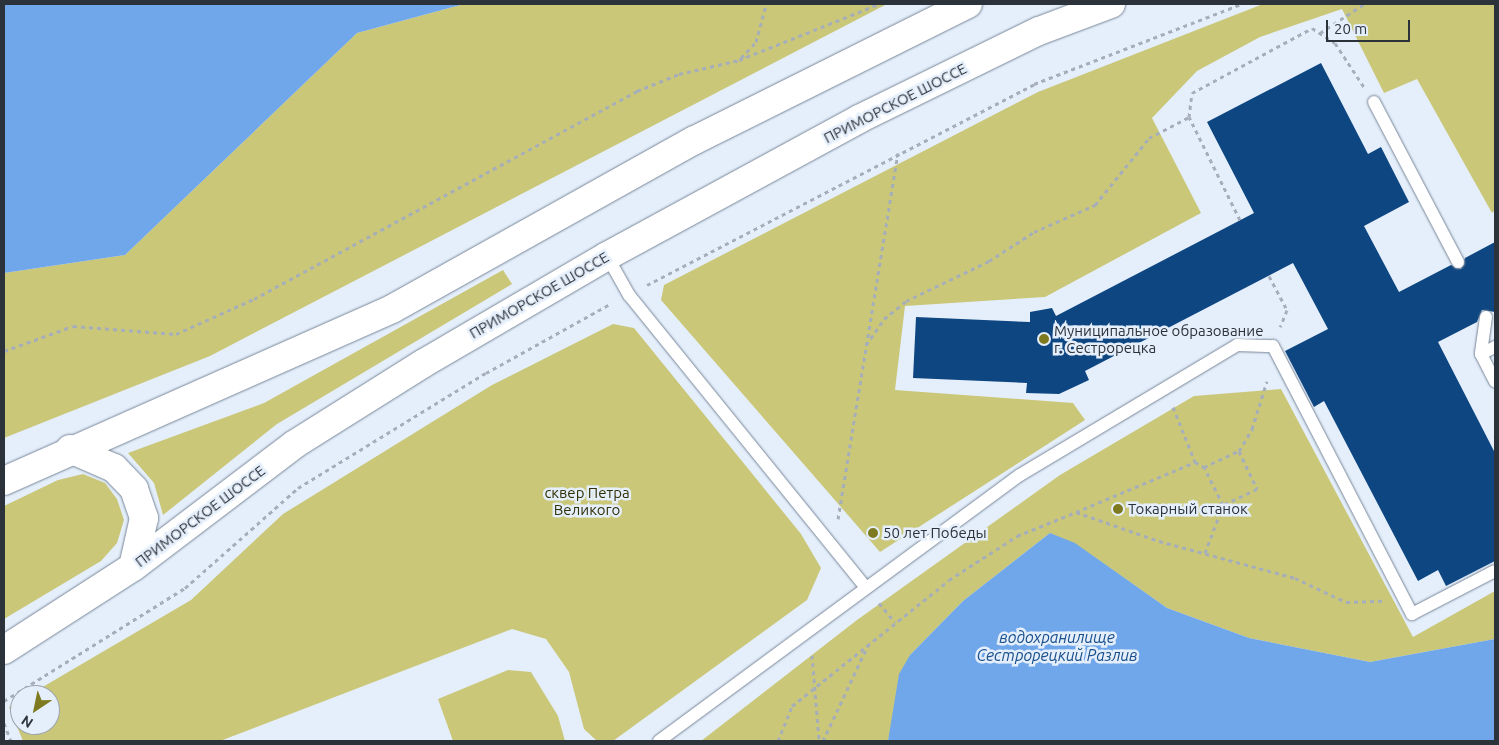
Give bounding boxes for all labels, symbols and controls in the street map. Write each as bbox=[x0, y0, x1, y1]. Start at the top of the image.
scale bar bbox=[1329, 10, 1413, 42]
text: 20 m bbox=[1334, 20, 1367, 37]
street label: ПРИМОРСКОЕ ШОССЕ bbox=[821, 59, 969, 147]
street label: ПРИМОРСКОЕ ШОССЕ bbox=[466, 248, 612, 342]
place label: Муниципальное образование г. Сестрорецка bbox=[1054, 321, 1264, 356]
marker: Муниципальное образование г. Сестрорецка bbox=[1038, 333, 1050, 345]
street label: ПРИМОРСКОЕ ШОССЕ bbox=[131, 461, 269, 571]
park label: сквер Петра Великого bbox=[544, 483, 630, 518]
place label: Токарный станок bbox=[1128, 500, 1248, 518]
marker: Токарный станок bbox=[1112, 503, 1124, 515]
place label: 50 лет Победы bbox=[883, 524, 987, 542]
marker: 50 лет Победы bbox=[867, 527, 879, 539]
water label: водохранилище Сестрорецкий Разлив bbox=[976, 627, 1138, 665]
north arrow bbox=[10, 685, 60, 735]
text: N bbox=[18, 712, 36, 731]

